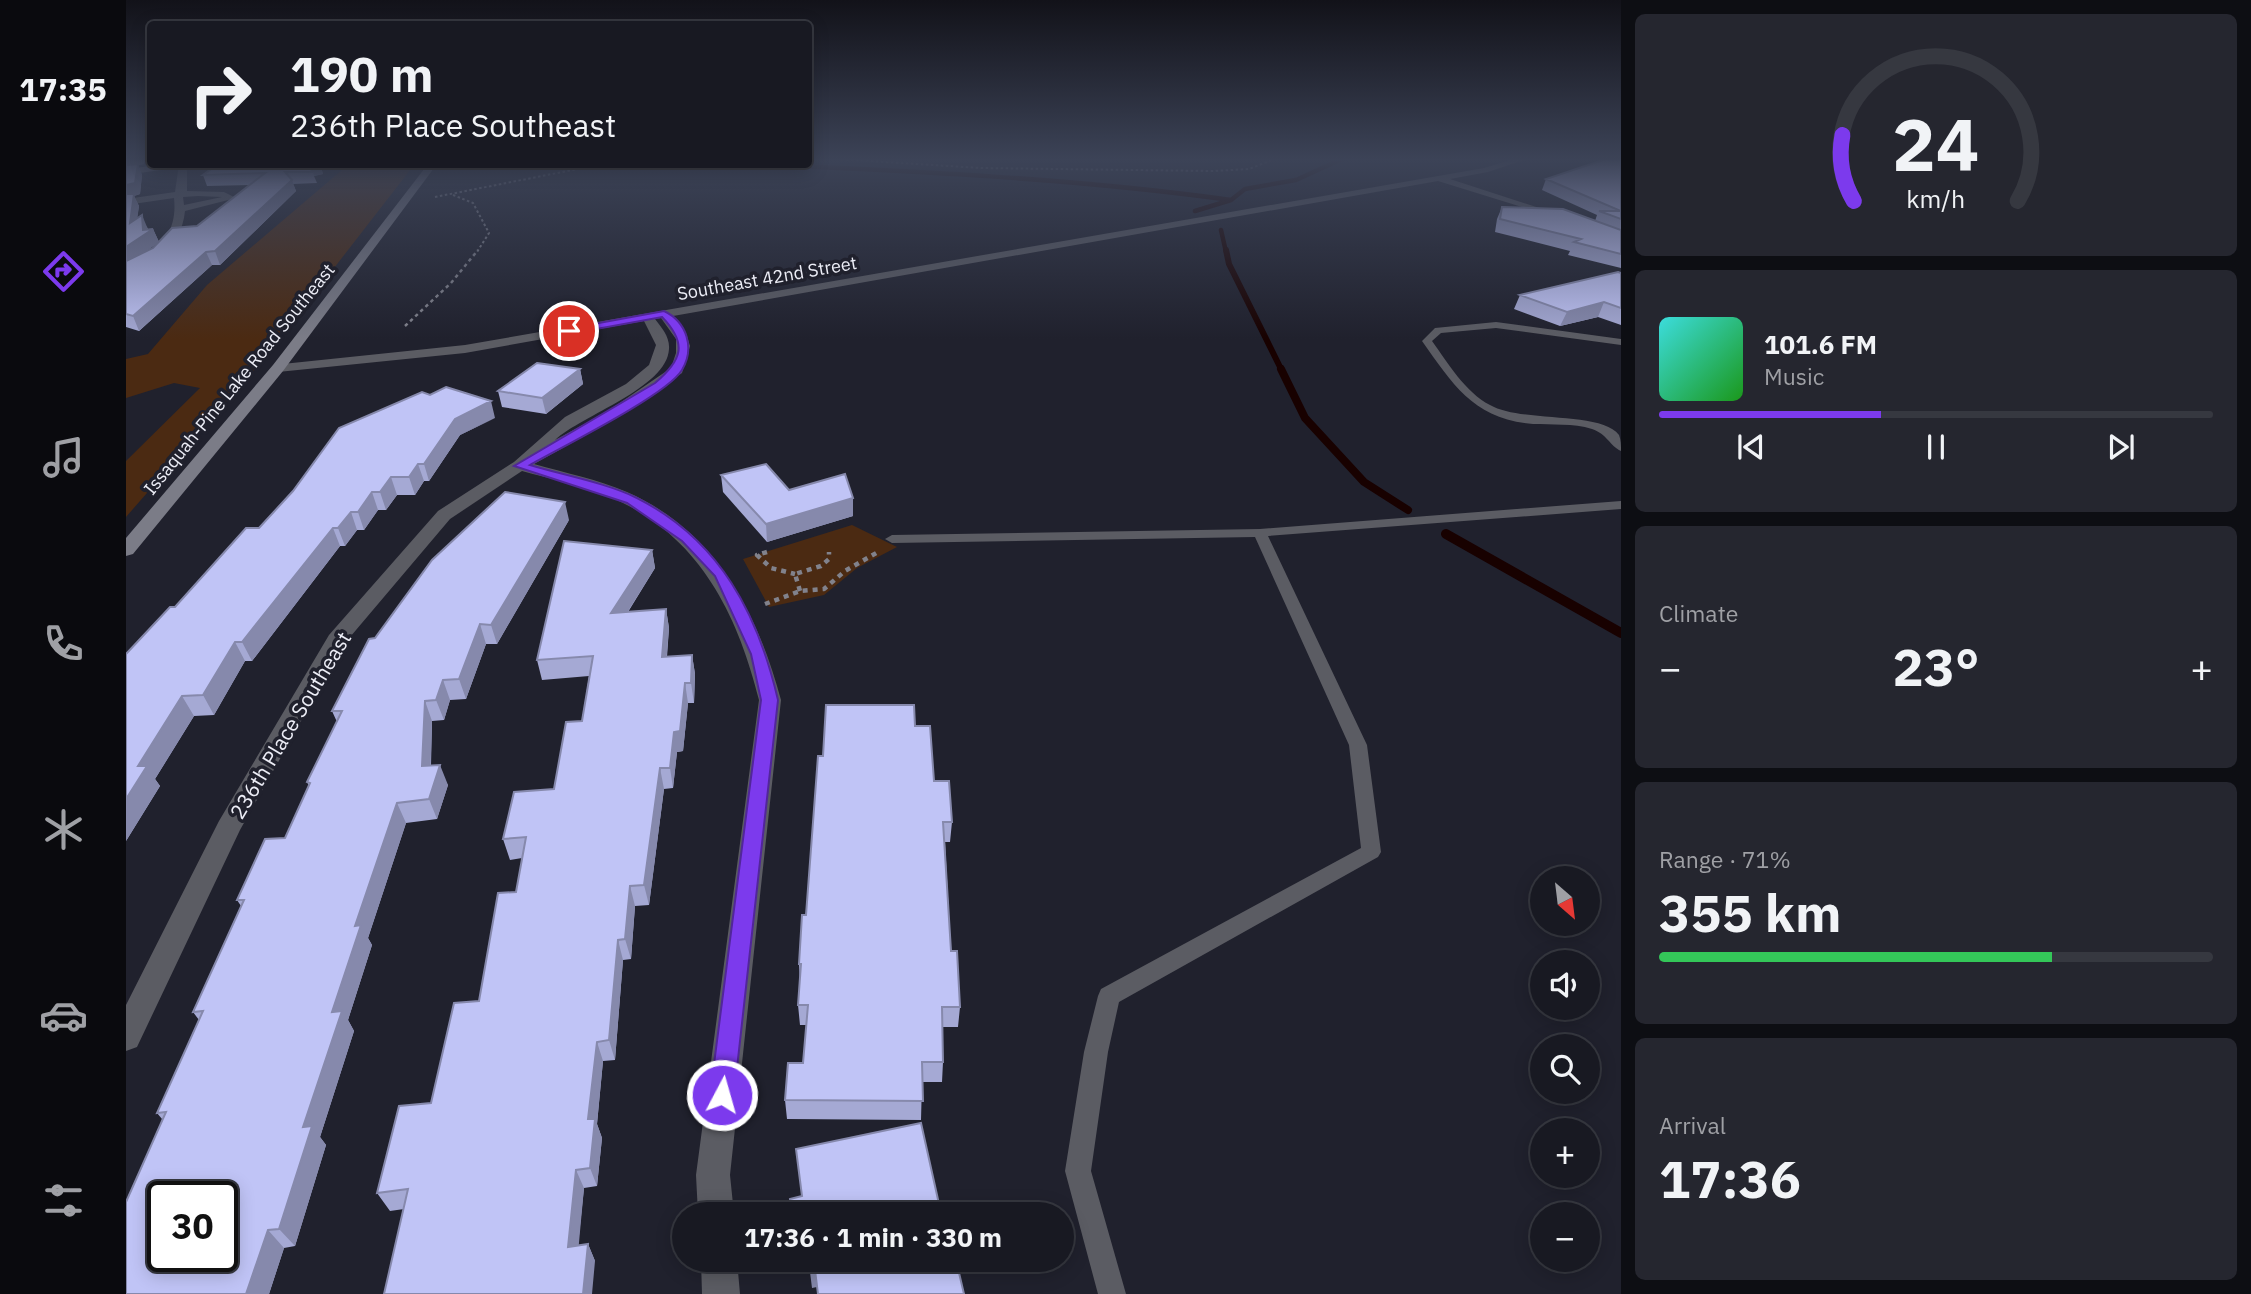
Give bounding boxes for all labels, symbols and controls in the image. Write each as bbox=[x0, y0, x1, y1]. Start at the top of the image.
text: 190 m bbox=[290, 42, 434, 105]
icon: right bbox=[175, 49, 266, 140]
text: 17:35 bbox=[19, 68, 107, 110]
text: 24 bbox=[1892, 96, 1980, 191]
text: 236th Place Southeast bbox=[290, 104, 616, 146]
text: km/h bbox=[1907, 182, 1965, 215]
icon: directions bbox=[39, 247, 88, 296]
street label: Southeast 42nd Street bbox=[675, 251, 859, 305]
street label: Issaquah-Pine Lake Road Southeast bbox=[138, 259, 340, 499]
pin bbox=[539, 301, 599, 361]
icon: arrive bbox=[550, 312, 588, 350]
text: 101.6 FM bbox=[1764, 327, 1877, 361]
text: Music bbox=[1764, 361, 1824, 391]
icon: previous bbox=[1732, 428, 1770, 466]
icon: pause bbox=[1917, 428, 1955, 466]
icon: next bbox=[2102, 428, 2140, 466]
icon: music bbox=[39, 433, 88, 482]
text: Climate bbox=[1659, 598, 1738, 628]
icon: phone bbox=[39, 619, 88, 668]
street label: 236th Place Southeast bbox=[223, 626, 357, 824]
text: 23° bbox=[1893, 633, 1979, 700]
text: − bbox=[1659, 643, 1682, 692]
text: + bbox=[2190, 643, 2213, 692]
icon: climate bbox=[39, 805, 88, 854]
text: Range · 71% bbox=[1659, 844, 1791, 874]
north arrow bbox=[1530, 866, 1600, 936]
map controls bbox=[1530, 866, 1600, 1272]
text: 355 km bbox=[1659, 879, 1841, 946]
button: sound bbox=[1530, 950, 1600, 1020]
icon: car bbox=[39, 991, 88, 1040]
button: search bbox=[1530, 1034, 1600, 1104]
position arrow bbox=[685, 1058, 759, 1132]
text: Arrival bbox=[1659, 1110, 1726, 1140]
button: + bbox=[1530, 1118, 1600, 1188]
text: 17:36 bbox=[1659, 1145, 1801, 1212]
icon: filters bbox=[39, 1176, 88, 1225]
speed limit sign: 30 bbox=[147, 1181, 238, 1272]
button: − bbox=[1530, 1202, 1600, 1272]
text: 17:36 · 1 min · 330 m bbox=[744, 1220, 1002, 1254]

